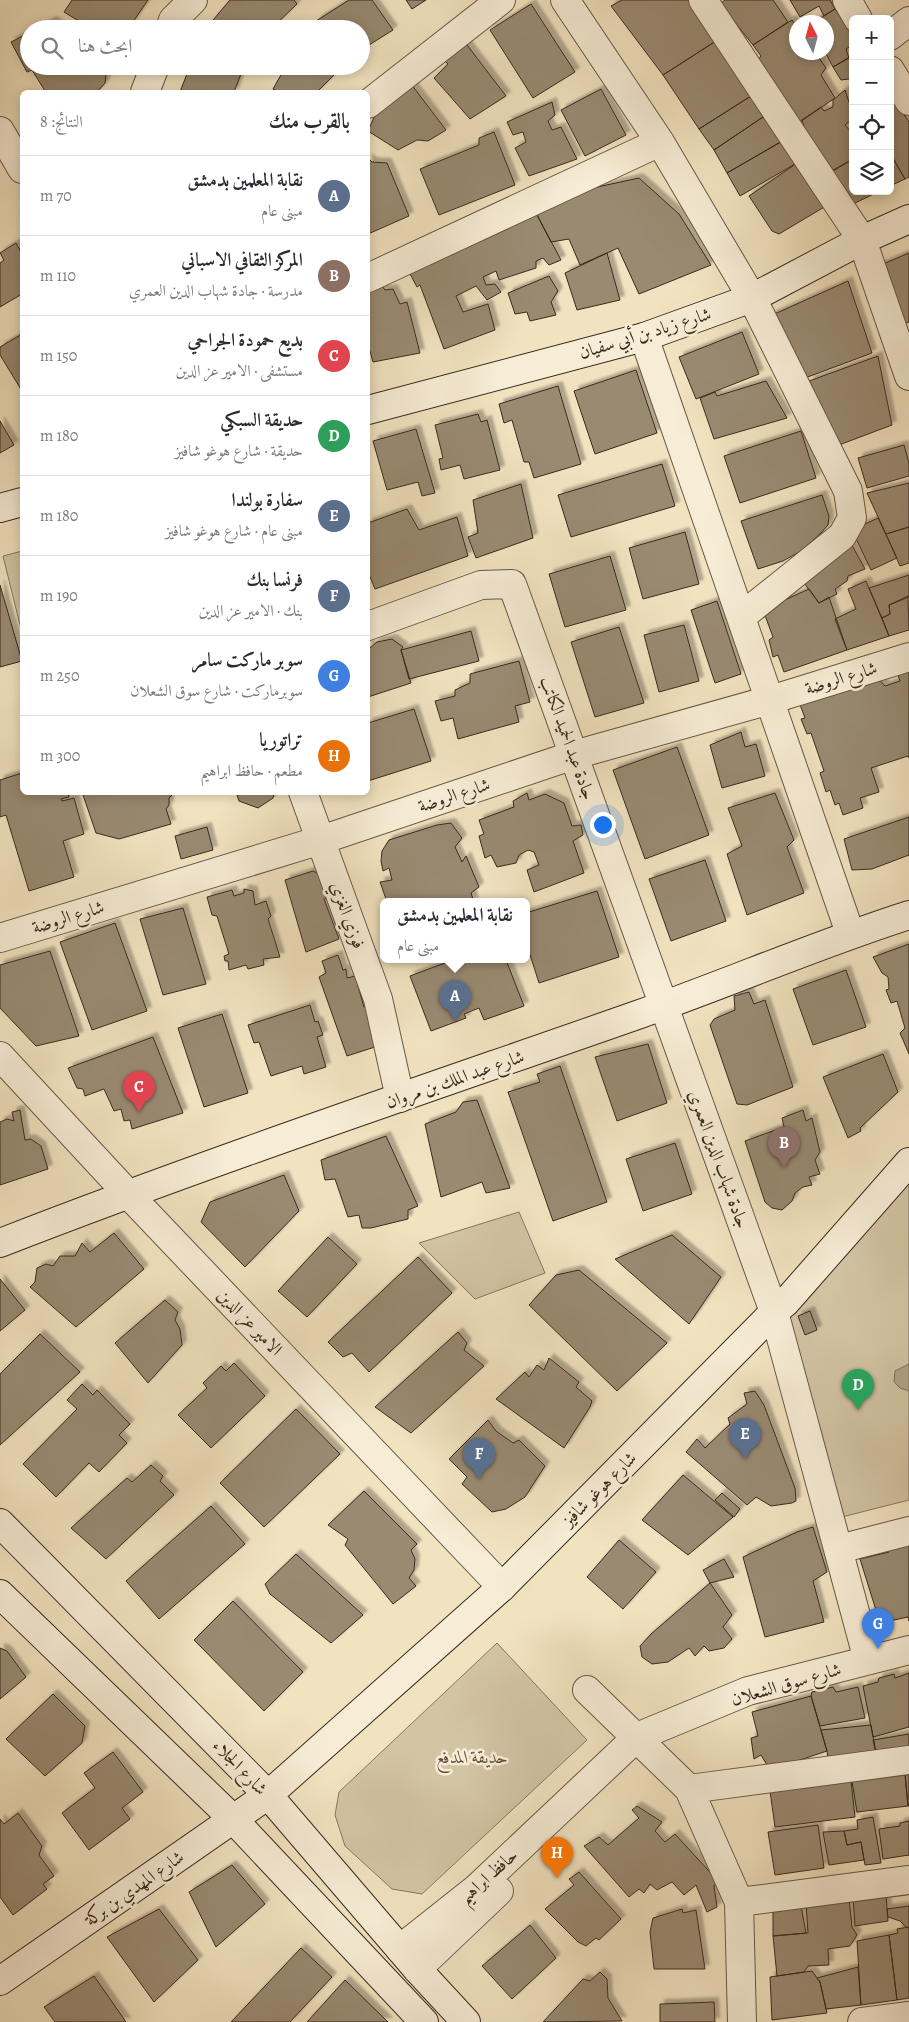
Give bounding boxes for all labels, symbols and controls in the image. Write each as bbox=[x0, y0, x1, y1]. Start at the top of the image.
north arrow bbox=[789, 15, 834, 60]
map controls bbox=[849, 15, 894, 195]
button: + bbox=[849, 15, 894, 60]
search box bbox=[20, 20, 370, 75]
text: ابحث هنا bbox=[78, 33, 132, 59]
icon: search bbox=[38, 34, 66, 62]
button: − bbox=[849, 60, 894, 105]
button: locate bbox=[849, 105, 894, 150]
text: بالقرب منك bbox=[269, 107, 350, 135]
text: النتائج: 8 bbox=[40, 111, 83, 133]
button: layers bbox=[849, 150, 894, 195]
text: نقابة المعلمين بدمشق bbox=[187, 167, 303, 193]
text: 70 m bbox=[40, 185, 72, 207]
text: A bbox=[329, 185, 339, 207]
text: مبنى عام bbox=[261, 200, 303, 222]
text: المركز الثقافي الاسباني bbox=[181, 247, 303, 273]
text: 110 m bbox=[40, 265, 76, 287]
text: B bbox=[329, 265, 339, 287]
text: مدرسة · جادة شهاب الدين العمري bbox=[129, 280, 303, 302]
street label: شارع زياد بن أبي سفيان bbox=[576, 301, 715, 367]
text: بديع حمودة الجراحي bbox=[188, 327, 303, 353]
text: 150 m bbox=[40, 345, 77, 367]
text: C bbox=[329, 345, 339, 367]
text: مستشفى · الامير عز الدين bbox=[176, 360, 303, 382]
text: حديقة السبكي bbox=[220, 407, 303, 433]
text: 180 m bbox=[40, 425, 78, 447]
text: D bbox=[328, 425, 340, 447]
text: حديقة · شارع هوغو شافيز bbox=[175, 440, 303, 462]
text: سفارة بولندا bbox=[232, 487, 303, 513]
text: 180 m bbox=[40, 505, 78, 527]
text: E bbox=[329, 505, 339, 527]
text: مبنى عام · شارع هوغو شافيز bbox=[165, 520, 303, 542]
text: فرنسا بنك bbox=[246, 567, 303, 593]
text: 190 m bbox=[40, 585, 78, 607]
text: F bbox=[330, 585, 338, 607]
text: بنك · الامير عز الدين bbox=[199, 600, 303, 622]
text: سوبر ماركت سامر bbox=[192, 647, 303, 673]
street label: شارع الروضة bbox=[802, 656, 881, 703]
text: 250 m bbox=[40, 665, 80, 687]
text: G bbox=[329, 665, 339, 687]
street label: جادة عبد الحميد الكاتب bbox=[535, 673, 601, 803]
text: سوبرماركت · شارع سوق الشعلان bbox=[130, 680, 303, 702]
text: تراتوريا bbox=[259, 727, 303, 753]
text: 300 m bbox=[40, 745, 80, 767]
text: H bbox=[328, 745, 340, 767]
text: مطعم · حافظ ابراهيم bbox=[200, 760, 303, 782]
street label: شارع الروضة bbox=[415, 772, 494, 821]
your location bbox=[590, 812, 616, 838]
street label: فوزي الغزي bbox=[322, 878, 371, 953]
street label: شارع الروضة bbox=[29, 895, 108, 942]
popup bbox=[380, 898, 530, 963]
text: نقابة المعلمين بدمشق bbox=[397, 902, 513, 928]
text: مبنى عام bbox=[397, 935, 439, 957]
pin: A bbox=[439, 980, 471, 1021]
street label: شارع عبد الملك بن مروان bbox=[383, 1044, 528, 1117]
pin: C bbox=[123, 1071, 155, 1112]
street label: جادة شهاب الدين العمري bbox=[680, 1086, 755, 1233]
pin: B bbox=[768, 1127, 800, 1168]
street label: الامير عز الدين bbox=[211, 1283, 288, 1361]
pin: D bbox=[842, 1369, 874, 1410]
pin: E bbox=[729, 1418, 761, 1459]
pin: F bbox=[463, 1438, 495, 1479]
street label: شارع هوغو شافيز bbox=[555, 1446, 644, 1535]
pin: G bbox=[862, 1608, 894, 1649]
street label: شارع سوق الشعلان bbox=[728, 1657, 845, 1714]
street label: شارع الجلاء bbox=[205, 1734, 273, 1802]
park label: حديقة المدفع bbox=[436, 1745, 508, 1773]
pin: H bbox=[541, 1837, 573, 1878]
street label: حافظ ابراهيم bbox=[453, 1843, 527, 1913]
street label: شارع المهدي بن بركة bbox=[79, 1845, 190, 1934]

